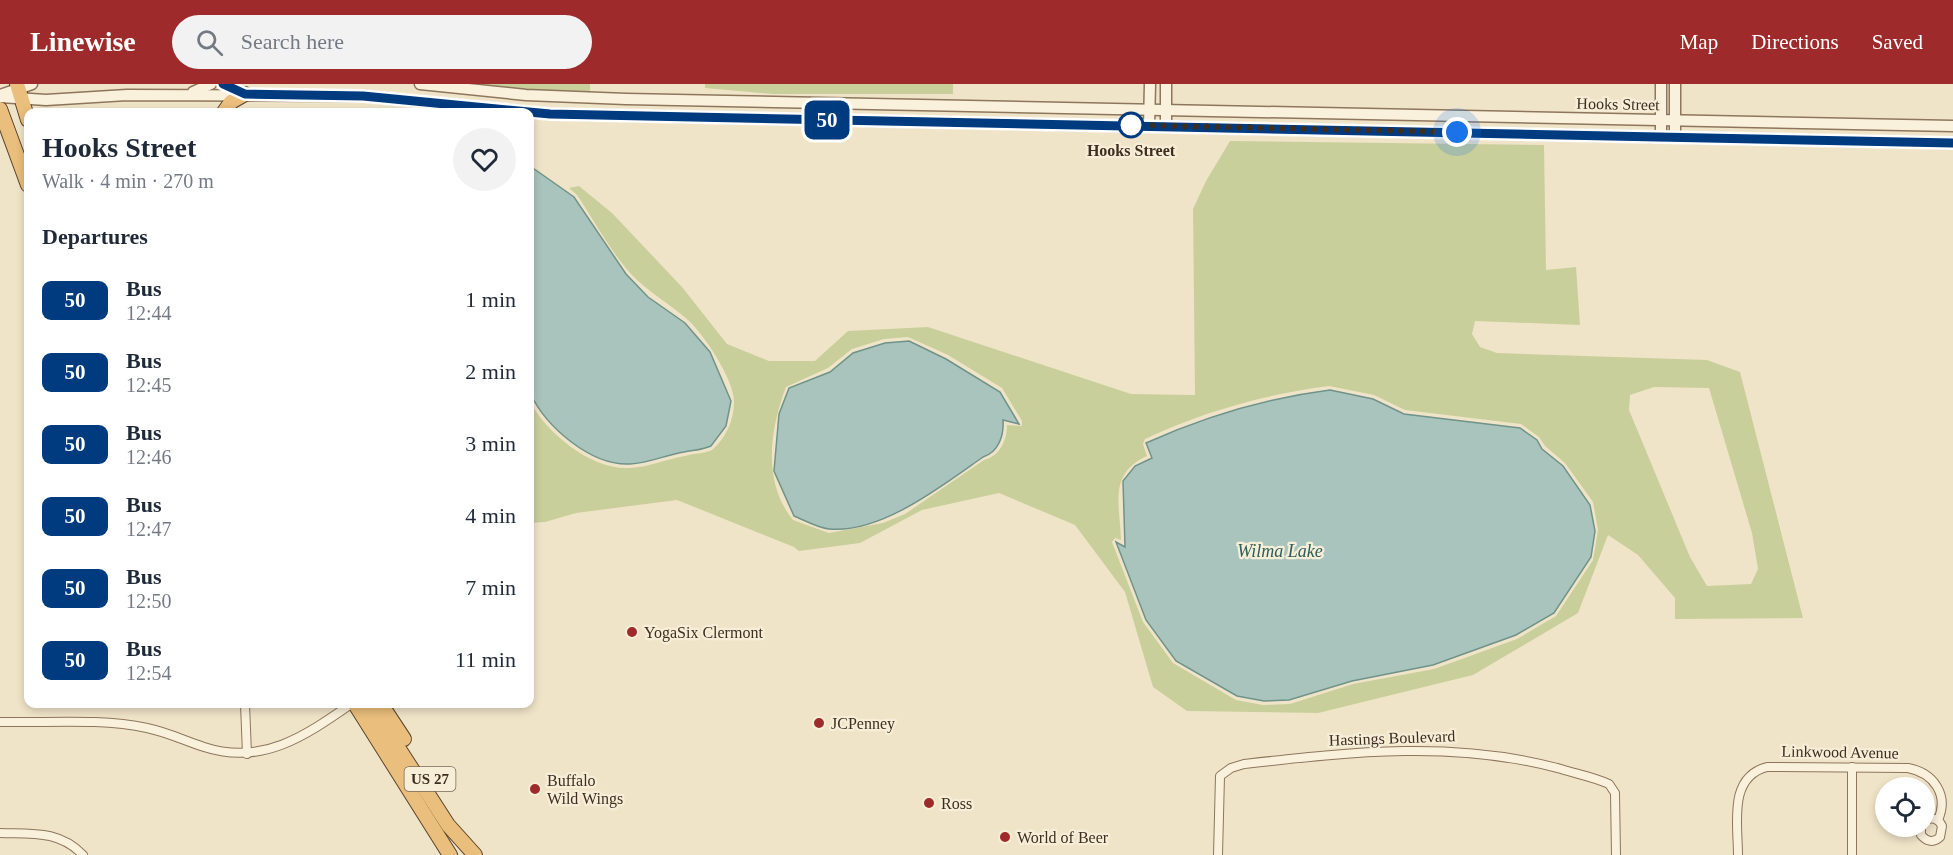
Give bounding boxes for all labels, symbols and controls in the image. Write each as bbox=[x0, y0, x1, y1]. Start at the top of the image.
search box bbox=[172, 15, 592, 69]
text: Linewise bbox=[30, 26, 136, 57]
icon: search bbox=[193, 26, 226, 59]
text: Search here bbox=[241, 29, 344, 54]
text: Map bbox=[1680, 30, 1718, 54]
text: Directions bbox=[1751, 30, 1839, 54]
text: Saved bbox=[1872, 30, 1923, 54]
street label: Hooks Street bbox=[1576, 95, 1660, 113]
line badge: 50 bbox=[800, 100, 854, 140]
text: 50 bbox=[817, 108, 838, 132]
marker: Hooks Street bbox=[1118, 112, 1144, 138]
your location bbox=[1442, 117, 1472, 147]
button: heart bbox=[453, 128, 516, 191]
text: Hooks Street bbox=[42, 132, 196, 163]
place label: Hooks Street bbox=[1087, 142, 1176, 159]
text: Walk · 4 min · 270 m bbox=[42, 170, 214, 192]
text: Departures bbox=[42, 224, 148, 249]
text: Bus bbox=[126, 276, 161, 301]
text: 1 min bbox=[465, 287, 516, 312]
text: 50 bbox=[65, 288, 86, 312]
text: 12:44 bbox=[126, 302, 172, 324]
text: Bus bbox=[126, 348, 161, 373]
text: 2 min bbox=[465, 359, 516, 384]
text: 50 bbox=[65, 360, 86, 384]
text: 12:45 bbox=[126, 374, 172, 396]
text: Bus bbox=[126, 420, 161, 445]
text: 3 min bbox=[465, 431, 516, 456]
text: 50 bbox=[65, 432, 86, 456]
text: 12:46 bbox=[126, 446, 172, 468]
text: Bus bbox=[126, 492, 161, 517]
text: 4 min bbox=[465, 503, 516, 528]
text: 50 bbox=[65, 504, 86, 528]
text: 12:47 bbox=[126, 518, 172, 540]
water label: Wilma Lake bbox=[1237, 541, 1323, 561]
text: Bus bbox=[126, 564, 161, 589]
text: 7 min bbox=[465, 575, 516, 600]
text: 50 bbox=[65, 576, 86, 600]
text: 12:50 bbox=[126, 590, 172, 612]
place label: YogaSix Clermont bbox=[644, 624, 763, 642]
marker: YogaSix Clermont bbox=[625, 625, 639, 639]
text: Bus bbox=[126, 636, 161, 661]
text: 11 min bbox=[455, 647, 516, 672]
text: 50 bbox=[65, 648, 86, 672]
text: 12:54 bbox=[126, 662, 172, 684]
place label: JCPenney bbox=[831, 715, 895, 733]
marker: JCPenney bbox=[812, 716, 826, 730]
street label: Hastings Boulevard bbox=[1328, 727, 1456, 750]
street label: Linkwood Avenue bbox=[1781, 742, 1899, 762]
road number: US 27 bbox=[404, 767, 456, 791]
place label: Buffalo Wild Wings bbox=[547, 772, 623, 808]
map controls bbox=[1875, 777, 1935, 837]
button: locate bbox=[1875, 777, 1935, 837]
marker: Buffalo Wild Wings bbox=[528, 782, 542, 796]
place label: Ross bbox=[941, 795, 972, 812]
marker: Ross bbox=[922, 796, 936, 810]
place label: World of Beer bbox=[1017, 829, 1109, 846]
marker: World of Beer bbox=[998, 830, 1012, 844]

